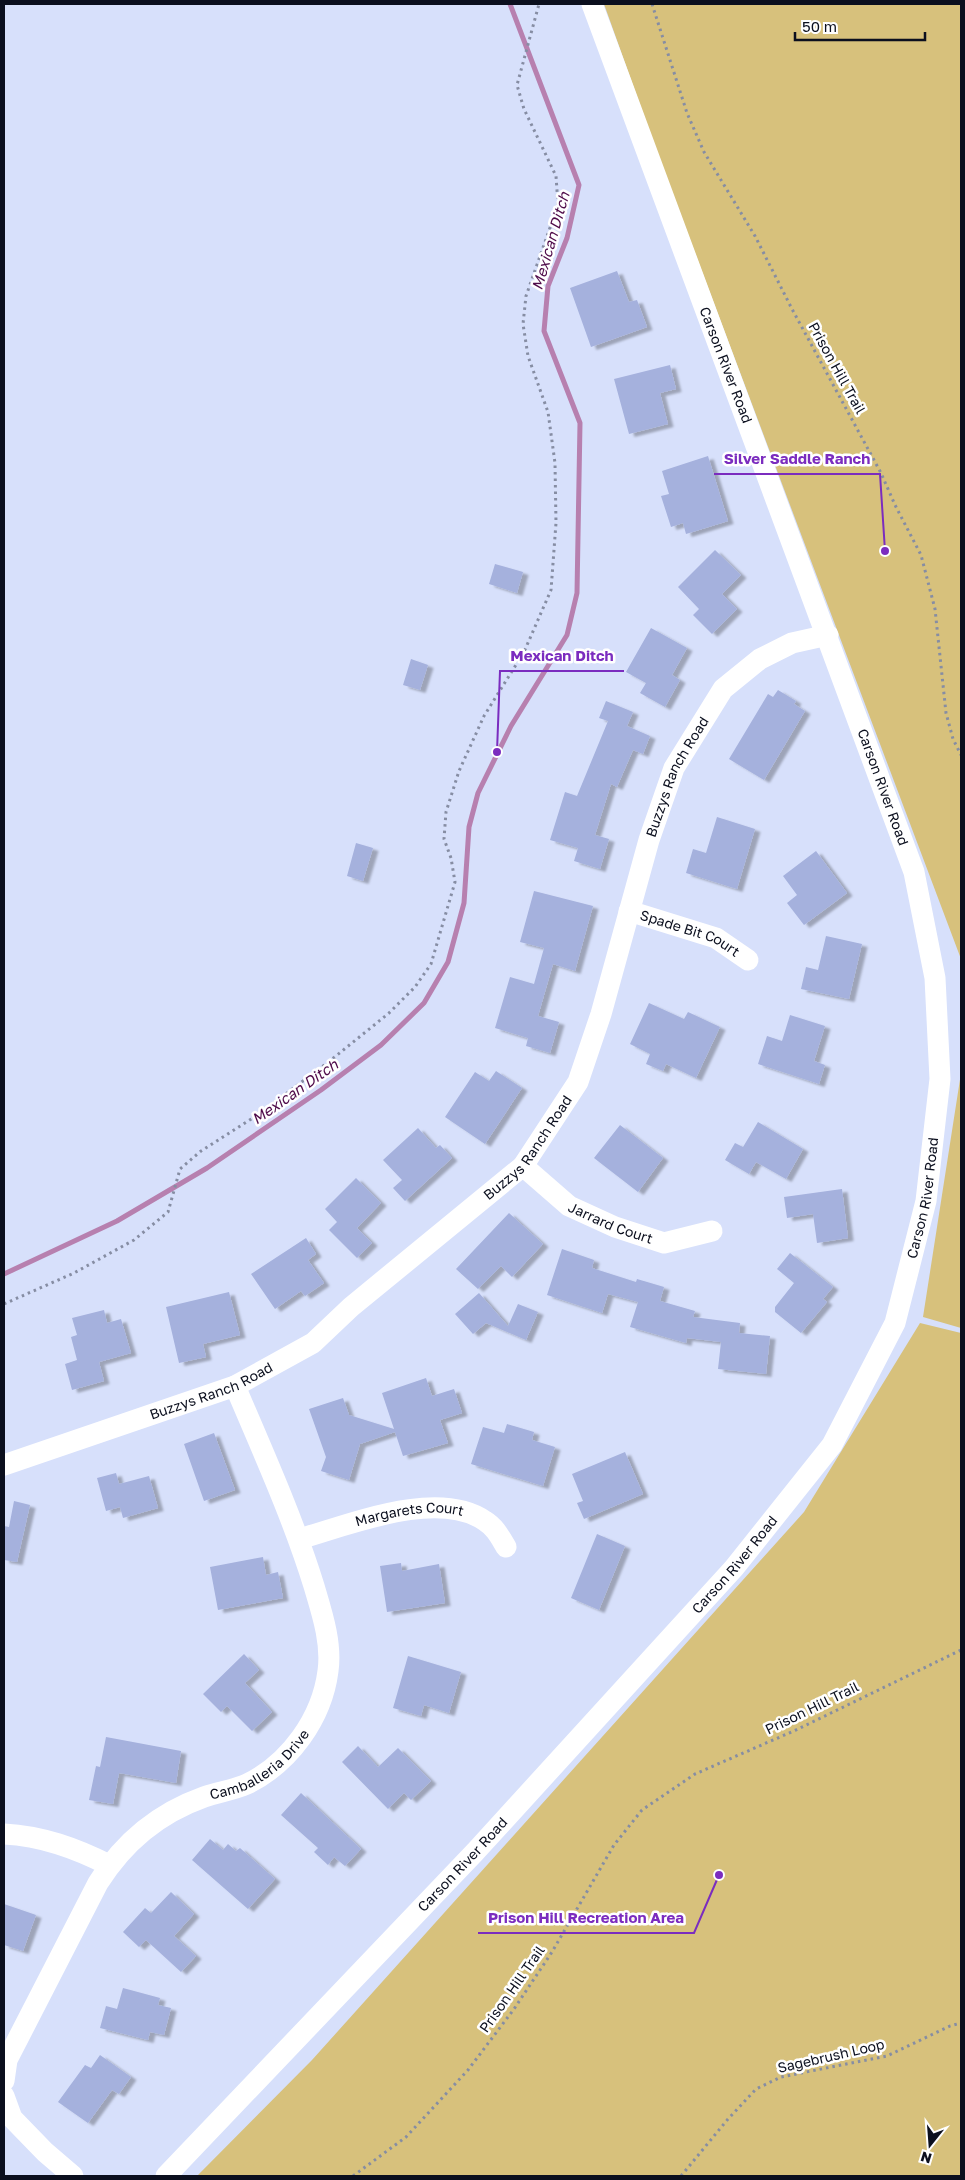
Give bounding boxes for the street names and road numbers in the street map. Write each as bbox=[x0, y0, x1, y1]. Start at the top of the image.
street label: Carson River Road bbox=[696, 304, 756, 425]
street label: Prison Hill Trail bbox=[805, 319, 870, 417]
street label: Buzzys Ranch Road bbox=[642, 713, 712, 839]
street label: Carson River Road bbox=[854, 726, 912, 848]
street label: Spade Bit Court bbox=[638, 906, 743, 960]
street label: Buzzys Ranch Road bbox=[480, 1092, 575, 1203]
street label: Carson River Road bbox=[903, 1136, 941, 1260]
street label: Jarrard Court bbox=[566, 1198, 655, 1247]
street label: Buzzys Ranch Road bbox=[147, 1358, 275, 1423]
street label: Margarets Court bbox=[353, 1499, 466, 1529]
street label: Carson River Road bbox=[688, 1512, 780, 1617]
street label: Prison Hill Trail bbox=[762, 1678, 861, 1738]
street label: Camballeria Drive bbox=[208, 1726, 312, 1803]
street label: Carson River Road bbox=[414, 1814, 510, 1915]
street label: Prison Hill Trail bbox=[475, 1942, 548, 2035]
street label: Sagebrush Loop bbox=[776, 2035, 886, 2076]

